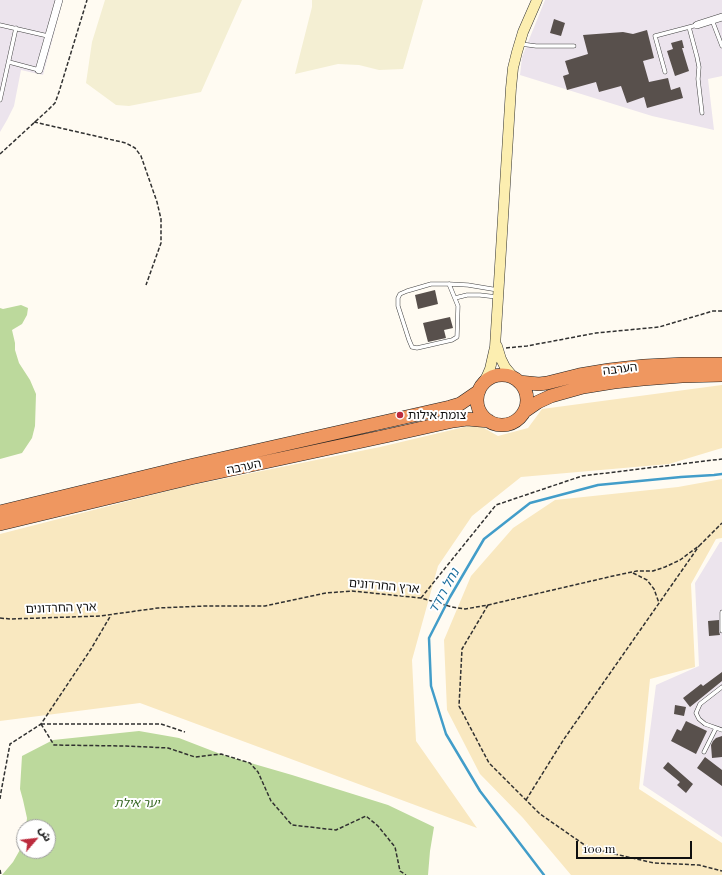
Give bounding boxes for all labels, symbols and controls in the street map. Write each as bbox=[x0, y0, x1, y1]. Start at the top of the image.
street label: הערבה bbox=[602, 360, 638, 378]
place label: צומת אילות bbox=[408, 408, 466, 422]
marker: צומת אילות bbox=[395, 410, 405, 420]
street label: הערבה bbox=[225, 456, 263, 478]
water label: נחל רודד bbox=[425, 566, 463, 616]
street label: ארץ החרדונים bbox=[348, 576, 420, 596]
street label: ארץ החרדונים bbox=[25, 600, 97, 616]
park label: יער אילת bbox=[114, 796, 160, 810]
north arrow bbox=[16, 819, 56, 859]
text: ش bbox=[36, 823, 56, 844]
scale bar bbox=[578, 833, 694, 859]
text: 100 m bbox=[583, 840, 615, 856]

